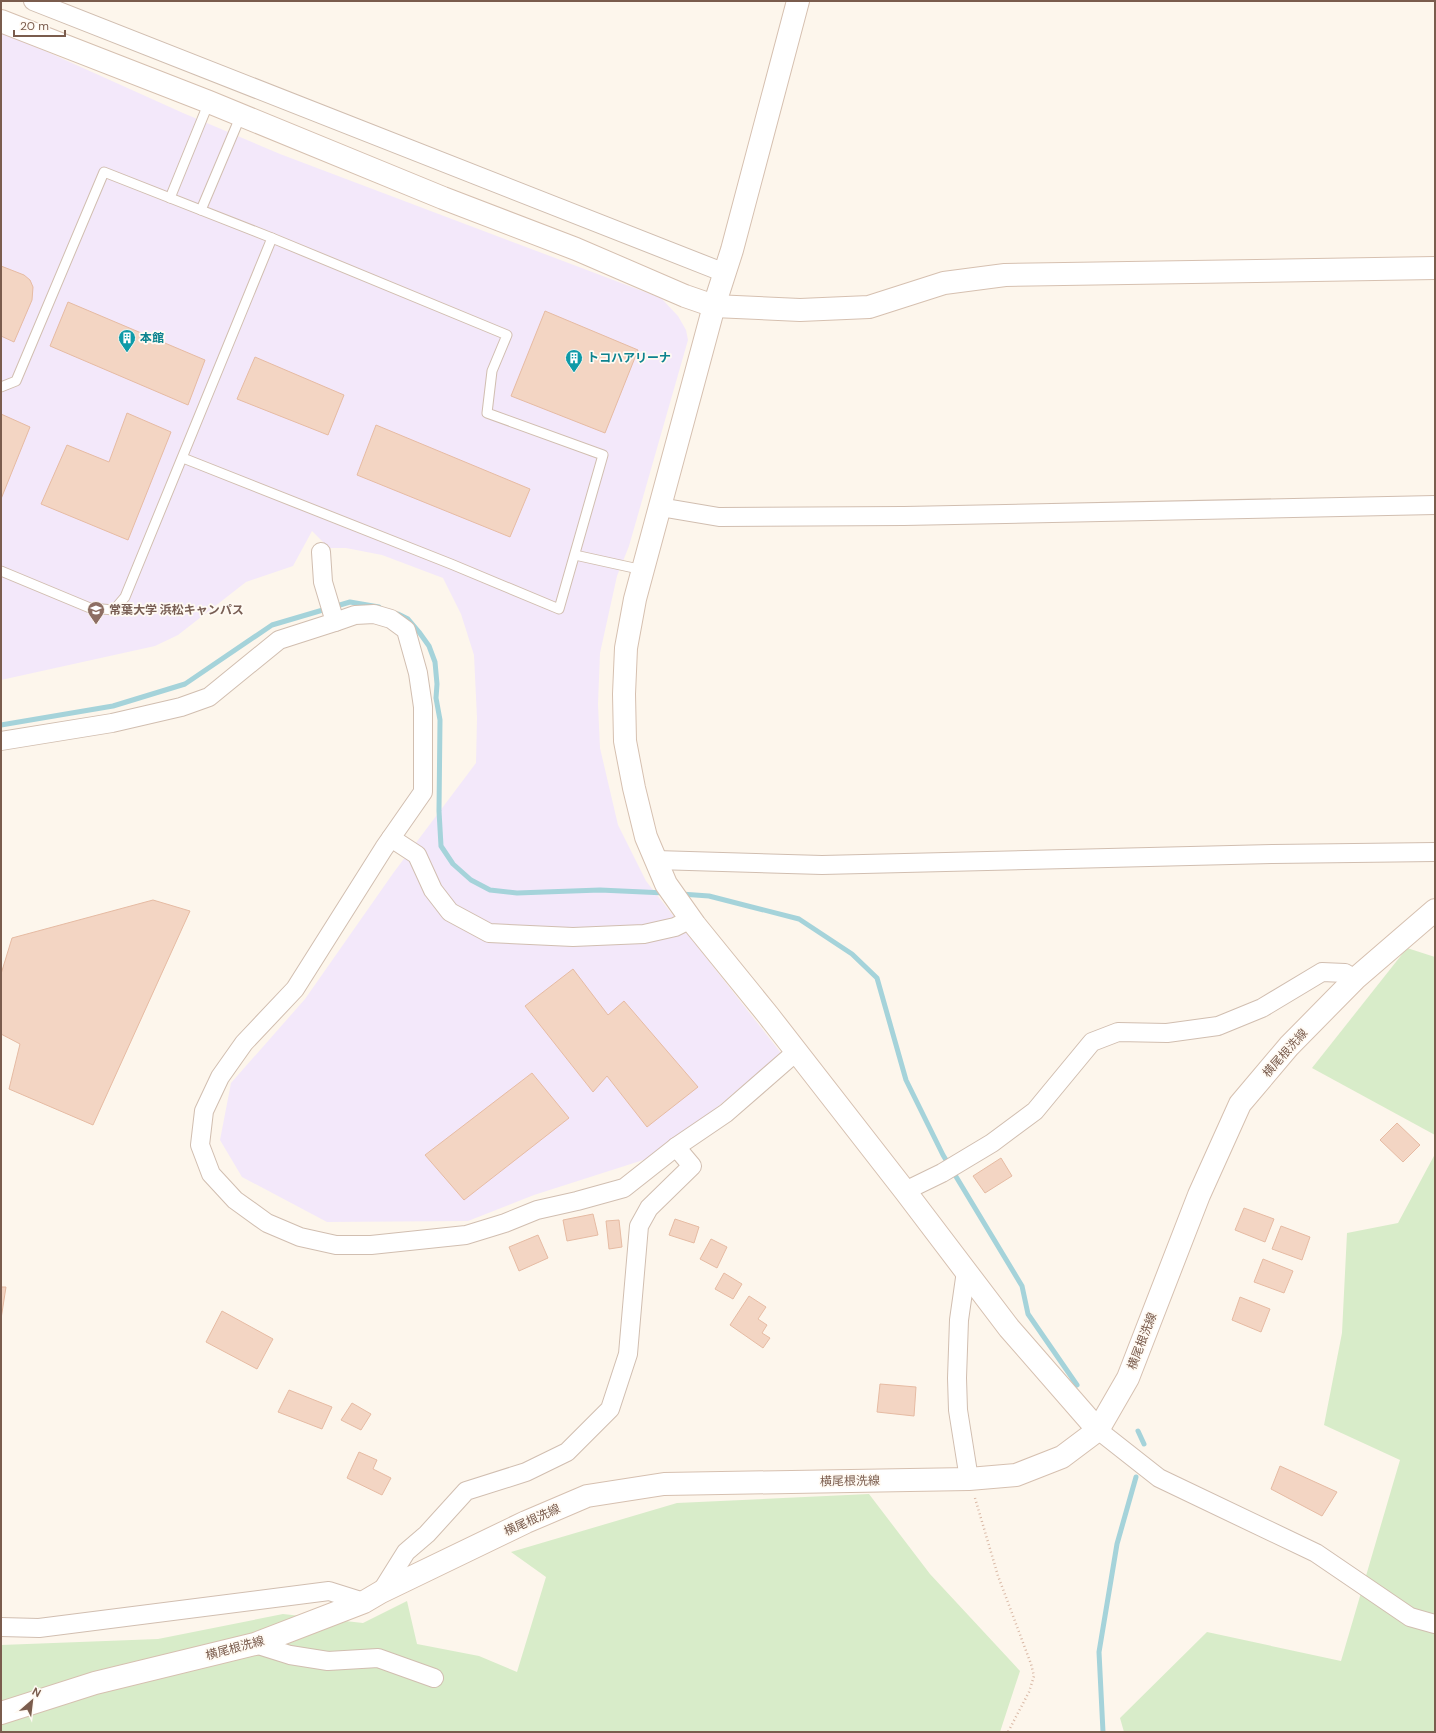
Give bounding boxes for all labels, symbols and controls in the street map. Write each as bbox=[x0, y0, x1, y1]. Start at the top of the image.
scale bar bbox=[14, 12, 65, 38]
text: 20 m bbox=[20, 18, 49, 34]
building icon: 本館 bbox=[117, 328, 137, 353]
place label: 本館 bbox=[140, 330, 164, 346]
building icon: トコハアリーナ bbox=[564, 348, 584, 373]
place label: トコハアリーナ bbox=[587, 350, 671, 366]
school or university icon: 常葉大学 浜松キャンパス bbox=[86, 600, 106, 625]
place label: 常葉大学 浜松キャンパス bbox=[109, 602, 244, 618]
street label: 横尾根洗線 bbox=[1259, 1025, 1311, 1081]
street label: 横尾根洗線 bbox=[1124, 1310, 1160, 1372]
street label: 横尾根洗線 bbox=[820, 1472, 880, 1490]
street label: 横尾根洗線 bbox=[501, 1500, 563, 1540]
street label: 横尾根洗線 bbox=[204, 1633, 266, 1663]
north arrow bbox=[12, 1681, 52, 1721]
text: N bbox=[30, 1684, 44, 1700]

